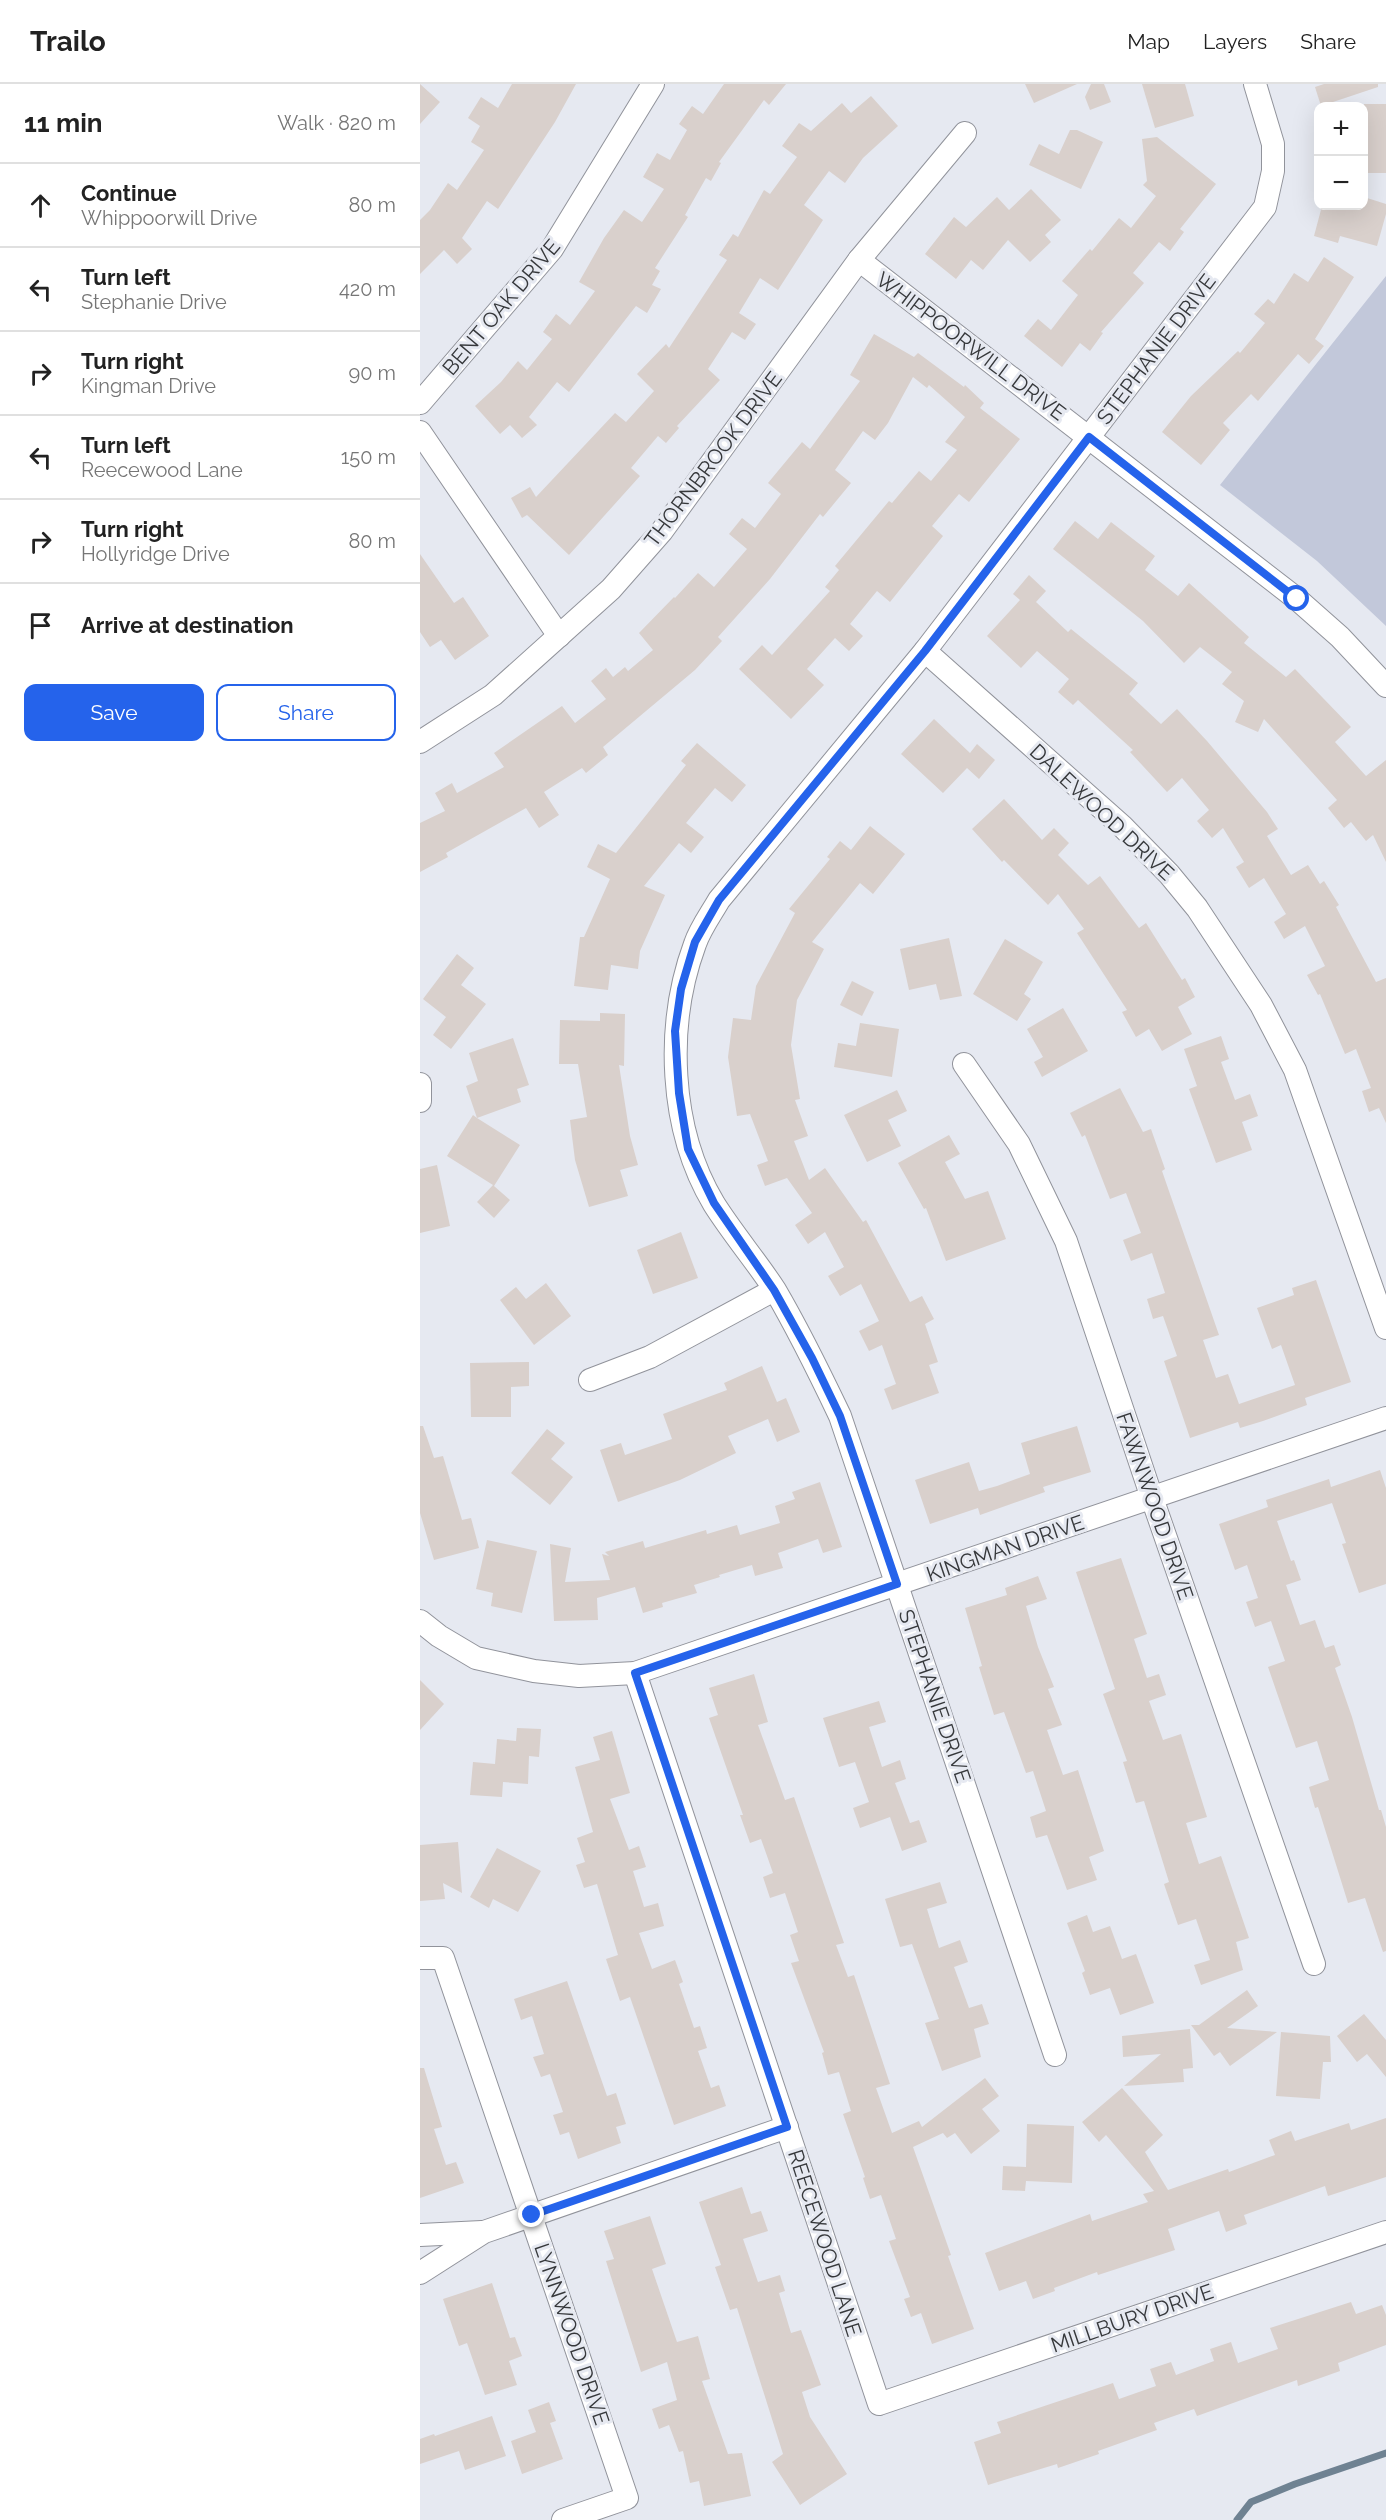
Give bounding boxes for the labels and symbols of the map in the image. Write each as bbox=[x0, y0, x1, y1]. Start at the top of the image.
street label: BENT OAK DRIVE bbox=[437, 234, 565, 380]
street label: WHIPPOORWILL DRIVE bbox=[871, 266, 1071, 426]
street label: STEPHANIE DRIVE bbox=[1091, 269, 1221, 429]
street label: THORNBROOK DRIVE bbox=[639, 366, 787, 552]
route start bbox=[1283, 585, 1309, 611]
street label: DALEWOOD DRIVE bbox=[1025, 739, 1179, 885]
street label: FAWNWOOD DRIVE bbox=[1111, 1409, 1199, 1603]
street label: KINGMAN DRIVE bbox=[923, 1509, 1087, 1587]
street label: STEPHANIE DRIVE bbox=[894, 1606, 976, 1786]
street label: REECEWOOD LANE bbox=[783, 2146, 867, 2340]
route end bbox=[518, 2201, 544, 2227]
street label: LYNNWOOD DRIVE bbox=[529, 2240, 615, 2428]
street label: MILLBURY DRIVE bbox=[1047, 2278, 1217, 2358]

